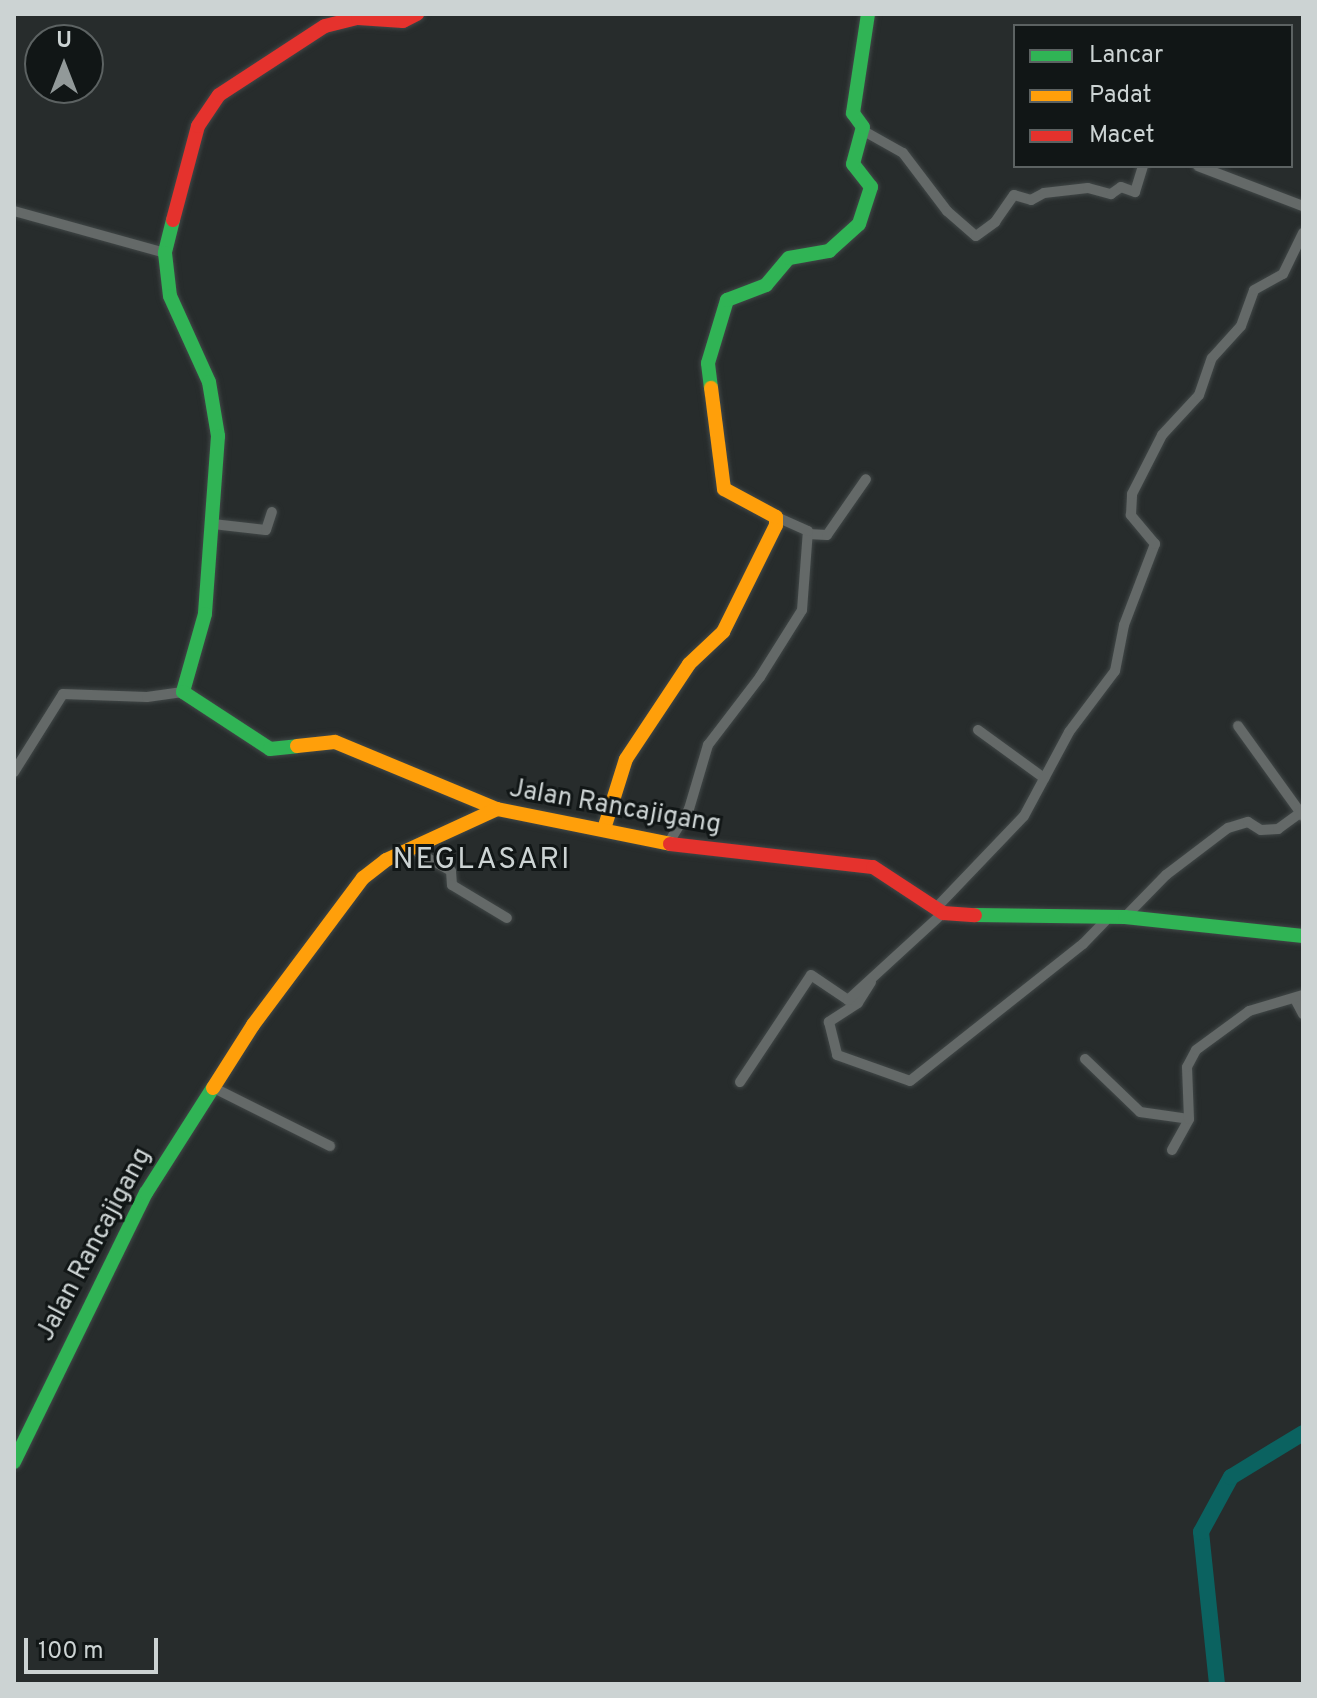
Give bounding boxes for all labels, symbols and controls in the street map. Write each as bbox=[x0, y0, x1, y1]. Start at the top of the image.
north arrow bbox=[24, 24, 104, 104]
legend bbox=[1013, 24, 1293, 168]
text: U bbox=[56, 28, 72, 55]
text: Lancar bbox=[1089, 41, 1163, 71]
text: Padat bbox=[1089, 81, 1151, 111]
text: Macet bbox=[1089, 121, 1155, 151]
street label: Jalan Rancajigang bbox=[507, 774, 723, 842]
district label: NEGLASARI bbox=[392, 843, 572, 879]
street label: Jalan Rancajigang bbox=[31, 1143, 159, 1347]
scale bar bbox=[28, 1622, 162, 1672]
text: 100 m bbox=[38, 1637, 104, 1667]

